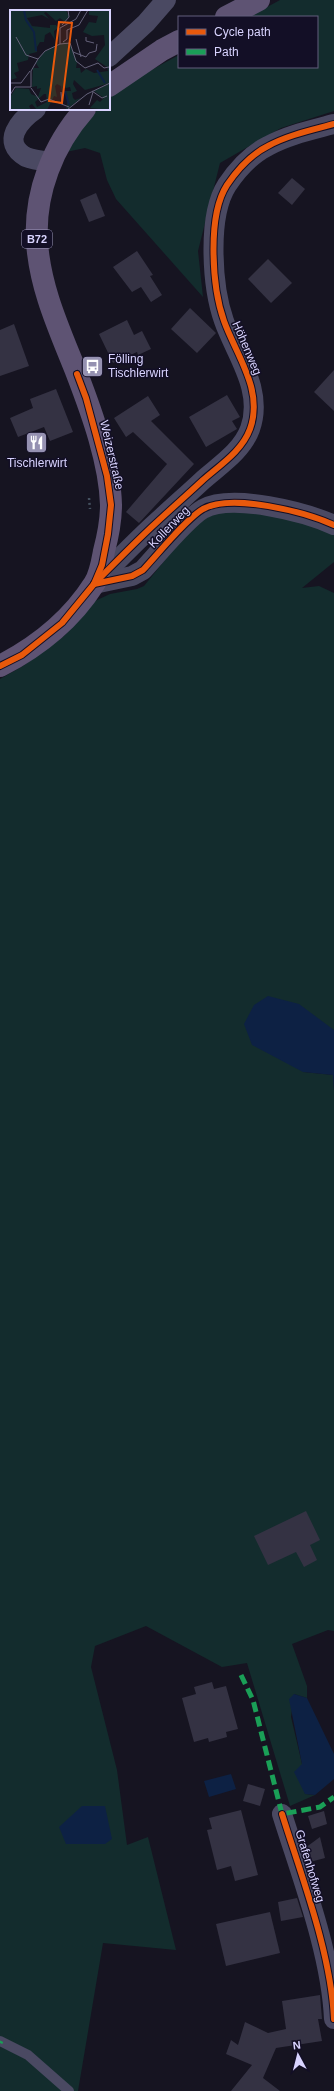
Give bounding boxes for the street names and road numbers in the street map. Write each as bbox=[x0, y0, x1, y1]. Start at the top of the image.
road number: B72 bbox=[22, 230, 52, 248]
street label: Höhenweg bbox=[229, 319, 265, 377]
street label: Weizerstraße bbox=[97, 419, 127, 492]
street label: Kollerweg bbox=[146, 503, 192, 551]
street label: Grafenhofweg bbox=[292, 1828, 328, 1904]

